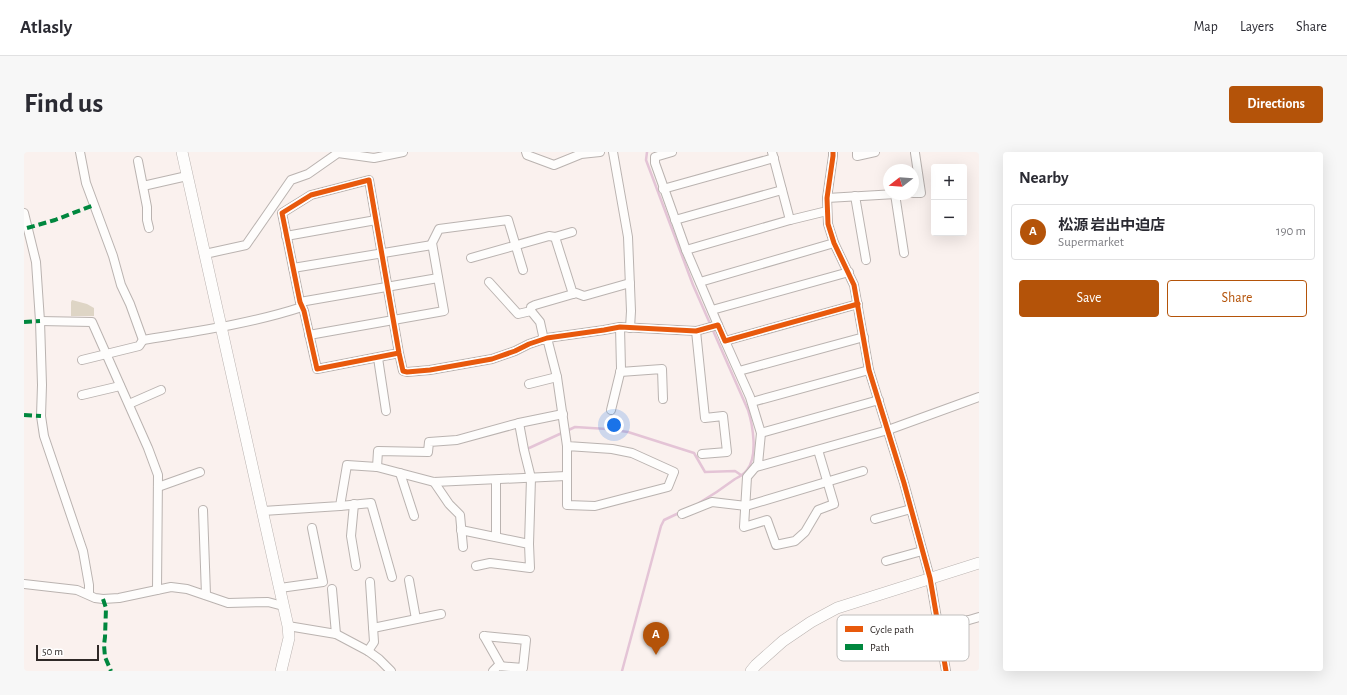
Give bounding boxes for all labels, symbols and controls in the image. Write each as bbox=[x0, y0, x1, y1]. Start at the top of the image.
text: Atlasly bbox=[20, 18, 72, 37]
text: Map bbox=[1193, 20, 1218, 34]
text: Layers bbox=[1240, 20, 1274, 34]
text: Share bbox=[1296, 20, 1327, 34]
button: Directions bbox=[1229, 86, 1323, 123]
text: Find us bbox=[24, 90, 103, 118]
north arrow bbox=[883, 164, 919, 200]
map controls bbox=[931, 164, 967, 236]
button: + bbox=[931, 164, 967, 200]
text: Nearby bbox=[1019, 169, 1069, 186]
button: − bbox=[931, 200, 967, 236]
text: 松源 岩出中迫店 bbox=[1058, 218, 1165, 233]
text: A bbox=[1029, 225, 1037, 238]
text: 190 m bbox=[1276, 225, 1306, 238]
text: Supermarket bbox=[1058, 236, 1124, 249]
button: Save bbox=[1019, 280, 1159, 317]
button: Share bbox=[1167, 280, 1307, 317]
your location bbox=[604, 415, 624, 435]
legend bbox=[837, 615, 969, 661]
pin: A bbox=[643, 622, 669, 655]
text: Cycle path bbox=[870, 624, 914, 635]
text: Path bbox=[870, 642, 890, 653]
scale bar bbox=[36, 643, 99, 662]
text: 50 m bbox=[42, 646, 63, 657]

